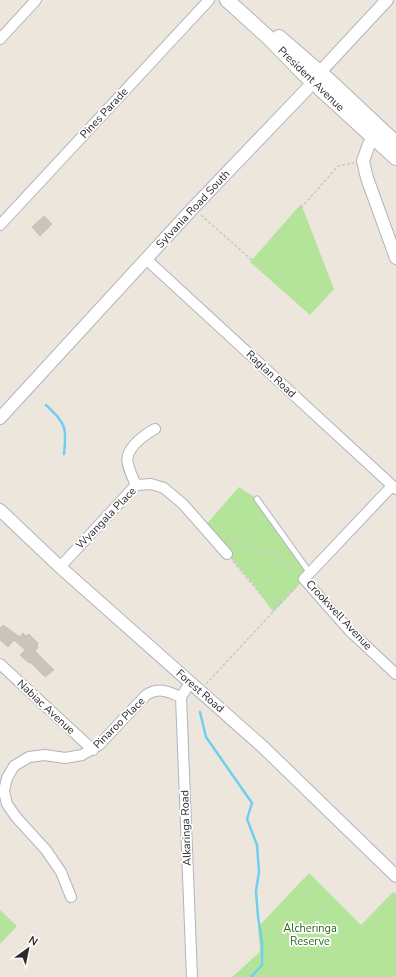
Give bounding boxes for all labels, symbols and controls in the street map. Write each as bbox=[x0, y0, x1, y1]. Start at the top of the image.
street label: President Avenue bbox=[274, 43, 348, 115]
street label: Pines Parade bbox=[77, 84, 131, 142]
street label: Sylvania Road South bbox=[153, 167, 233, 251]
street label: Raglan Road bbox=[243, 347, 299, 401]
street label: Wyangala Place bbox=[73, 484, 139, 552]
street label: Crookwell Avenue bbox=[303, 577, 375, 653]
street label: Forest Road bbox=[173, 666, 227, 716]
street label: Nabiac Avenue bbox=[14, 676, 78, 738]
street label: Pinaroo Place bbox=[90, 694, 148, 752]
street label: Alkaringa Road bbox=[177, 790, 195, 866]
park label: Alcheringa Reserve bbox=[283, 921, 337, 949]
north arrow bbox=[8, 929, 48, 969]
text: N bbox=[26, 933, 41, 950]

